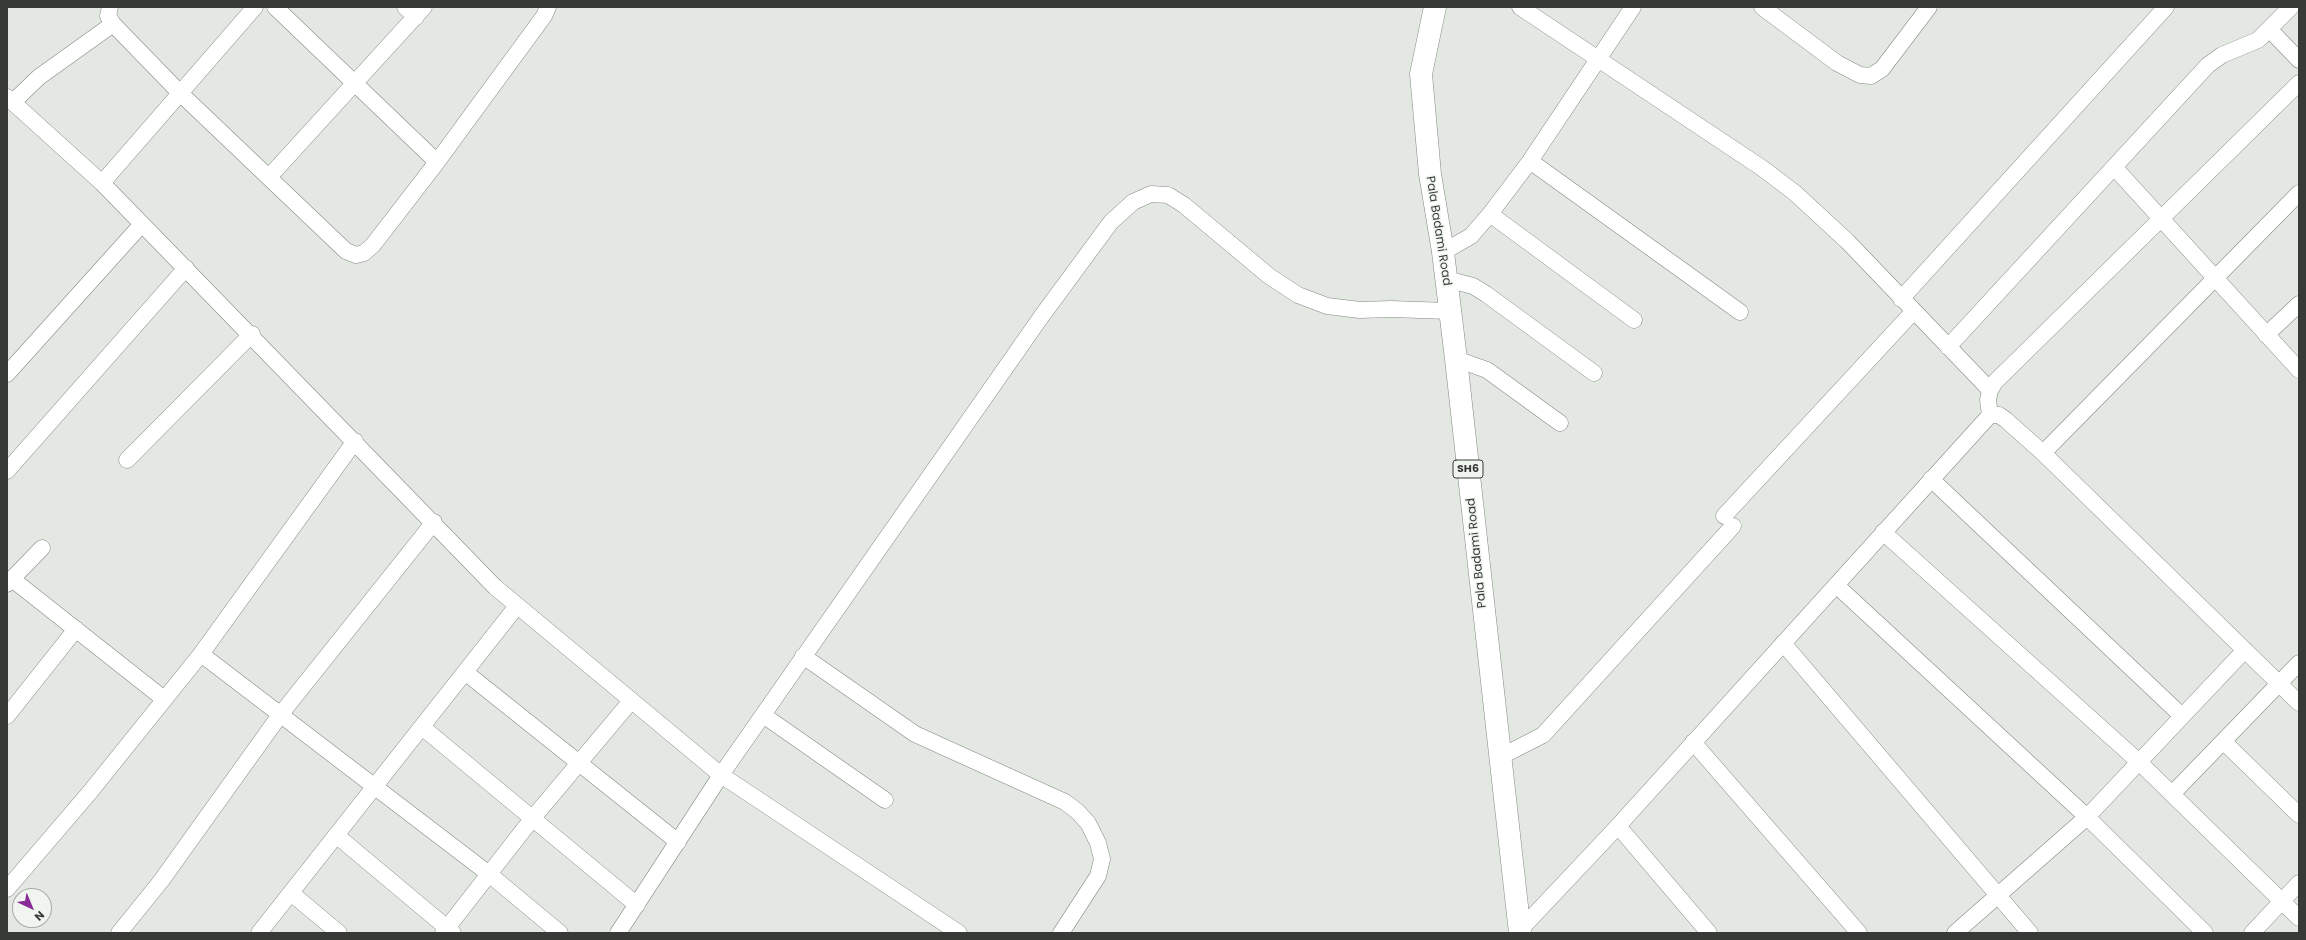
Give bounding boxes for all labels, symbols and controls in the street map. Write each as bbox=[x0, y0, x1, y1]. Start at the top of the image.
street label: Pala Badami Road bbox=[1422, 175, 1454, 287]
road number: SH6 bbox=[1453, 460, 1483, 478]
street label: Pala Badami Road bbox=[1464, 497, 1490, 609]
north arrow bbox=[12, 888, 52, 928]
text: N bbox=[31, 907, 48, 925]

